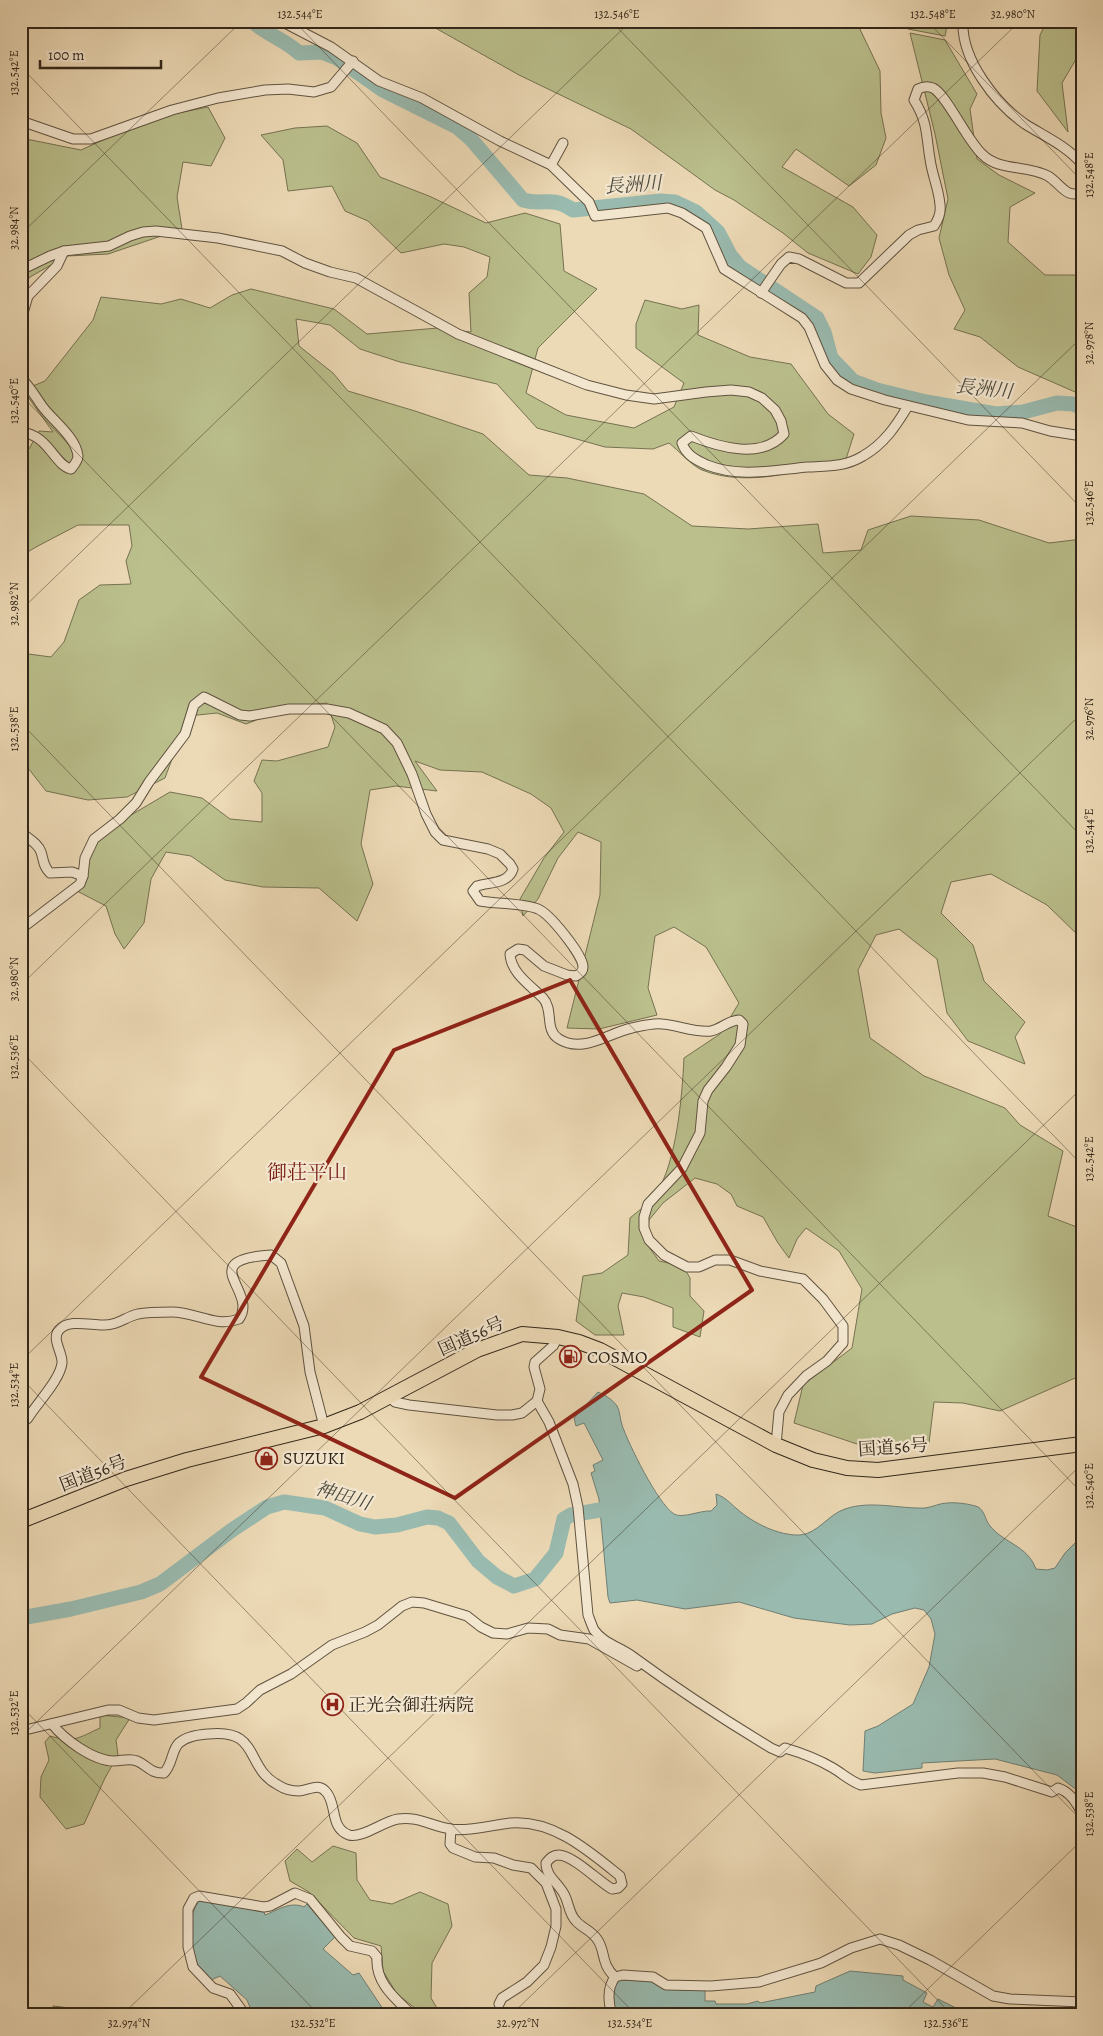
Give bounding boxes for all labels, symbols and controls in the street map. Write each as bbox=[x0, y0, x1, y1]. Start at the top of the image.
text: 132.544°E bbox=[277, 6, 323, 22]
text: 132.546°E bbox=[594, 6, 640, 22]
text: 132.548°E bbox=[910, 6, 956, 22]
text: 32.980°N bbox=[991, 6, 1036, 22]
scale bar bbox=[40, 38, 161, 70]
text: 100 m bbox=[48, 45, 85, 65]
text: 132.542°E bbox=[6, 50, 22, 96]
text: 132.548°E bbox=[1081, 152, 1097, 198]
water label: 長洲川 bbox=[604, 170, 664, 200]
text: 32.984°N bbox=[6, 206, 22, 250]
text: 32.978°N bbox=[1081, 321, 1097, 364]
water label: 長洲川 bbox=[954, 373, 1016, 405]
text: 132.540°E bbox=[6, 378, 22, 424]
text: 132.546°E bbox=[1081, 480, 1097, 526]
text: 32.982°N bbox=[6, 582, 22, 626]
text: 32.976°N bbox=[1081, 697, 1097, 740]
text: 132.538°E bbox=[6, 706, 22, 752]
text: 132.544°E bbox=[1081, 808, 1097, 854]
text: 32.980°N bbox=[6, 956, 22, 1001]
text: 132.536°E bbox=[6, 1035, 22, 1079]
text: 132.542°E bbox=[1081, 1136, 1097, 1182]
district label: 御荘平山 bbox=[267, 1159, 347, 1186]
street label: 国道56号 bbox=[434, 1311, 508, 1361]
fuel station icon: COSMO bbox=[559, 1345, 583, 1369]
place label: COSMO bbox=[587, 1345, 648, 1369]
text: 132.534°E bbox=[6, 1363, 22, 1407]
street label: 国道56号 bbox=[857, 1433, 929, 1461]
shop icon: SUZUKI bbox=[255, 1446, 279, 1470]
place label: SUZUKI bbox=[283, 1446, 345, 1470]
street label: 国道56号 bbox=[56, 1449, 130, 1497]
text: 132.540°E bbox=[1081, 1463, 1097, 1509]
water label: 神田川 bbox=[312, 1475, 376, 1517]
text: 132.532°E bbox=[6, 1690, 22, 1736]
hospital icon: 正光会御荘病院 bbox=[320, 1693, 344, 1717]
place label: 正光会御荘病院 bbox=[348, 1693, 474, 1717]
text: 132.538°E bbox=[1081, 1791, 1097, 1837]
text: 32.974°N bbox=[108, 2015, 151, 2031]
text: 132.532°E bbox=[290, 2015, 336, 2031]
text: 32.972°N bbox=[497, 2015, 540, 2031]
text: 132.534°E bbox=[608, 2015, 652, 2031]
text: 132.536°E bbox=[924, 2015, 968, 2031]

